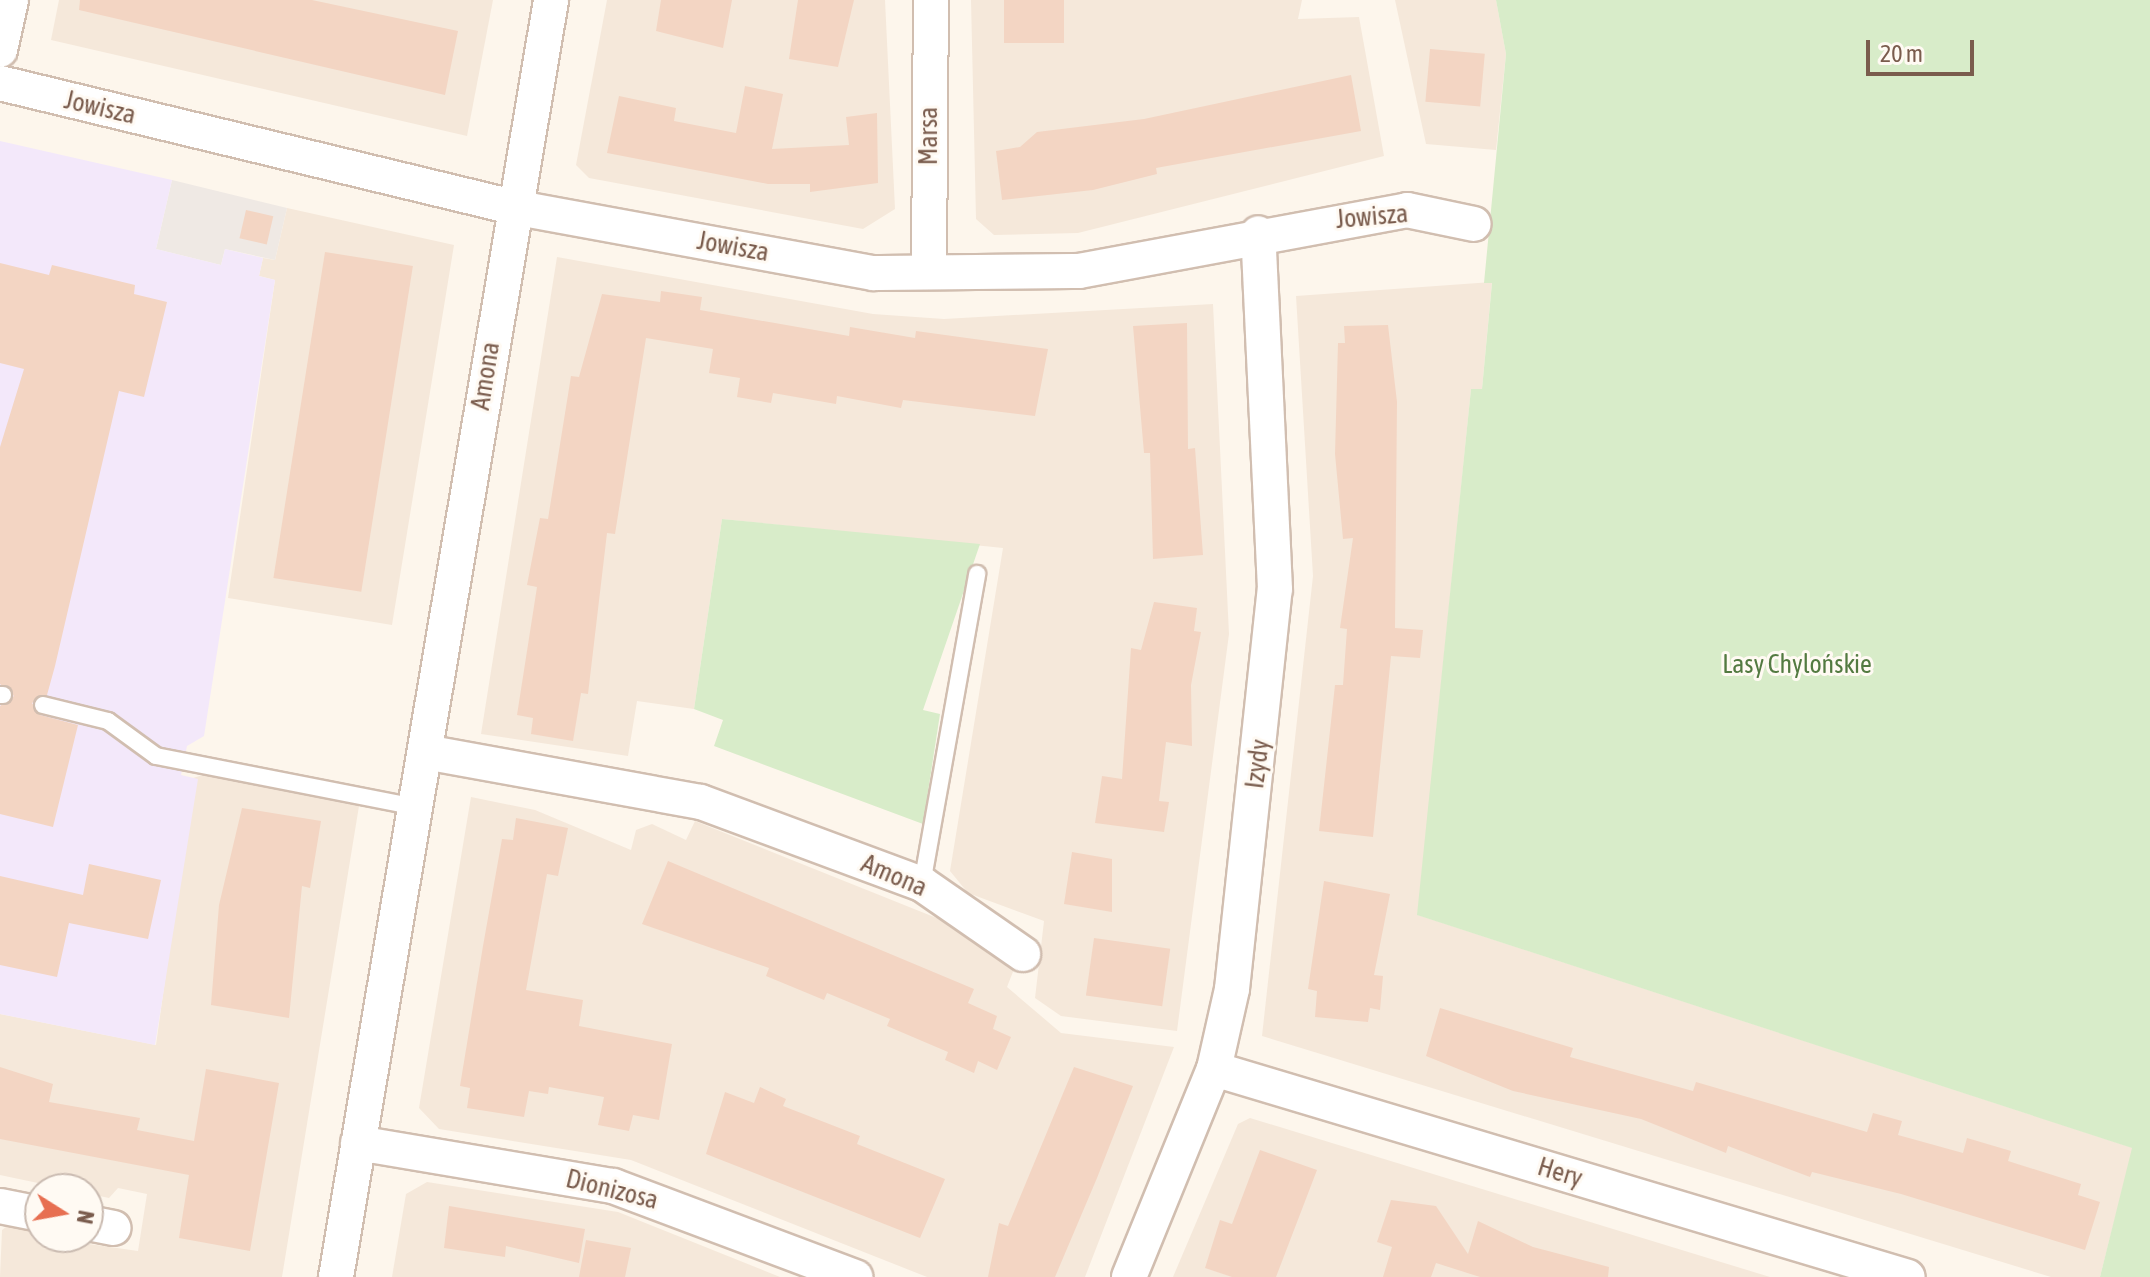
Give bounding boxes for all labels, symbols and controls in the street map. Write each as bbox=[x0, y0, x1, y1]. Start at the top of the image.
scale bar bbox=[1870, 24, 1978, 74]
text: 20 m bbox=[1880, 40, 1923, 67]
street label: Jowisza bbox=[61, 85, 139, 131]
street label: Marsa bbox=[913, 107, 945, 165]
street label: Jowisza bbox=[1335, 198, 1409, 236]
street label: Jowisza bbox=[695, 225, 771, 269]
street label: Amona bbox=[465, 340, 507, 412]
park label: Lasy Chylońskie bbox=[1722, 649, 1872, 681]
street label: Izydy bbox=[1240, 738, 1276, 790]
street label: Amona bbox=[856, 848, 932, 904]
street label: Hery bbox=[1534, 1151, 1586, 1195]
street label: Dionizosa bbox=[563, 1164, 661, 1216]
north arrow bbox=[24, 1173, 104, 1253]
text: N bbox=[72, 1208, 100, 1226]

